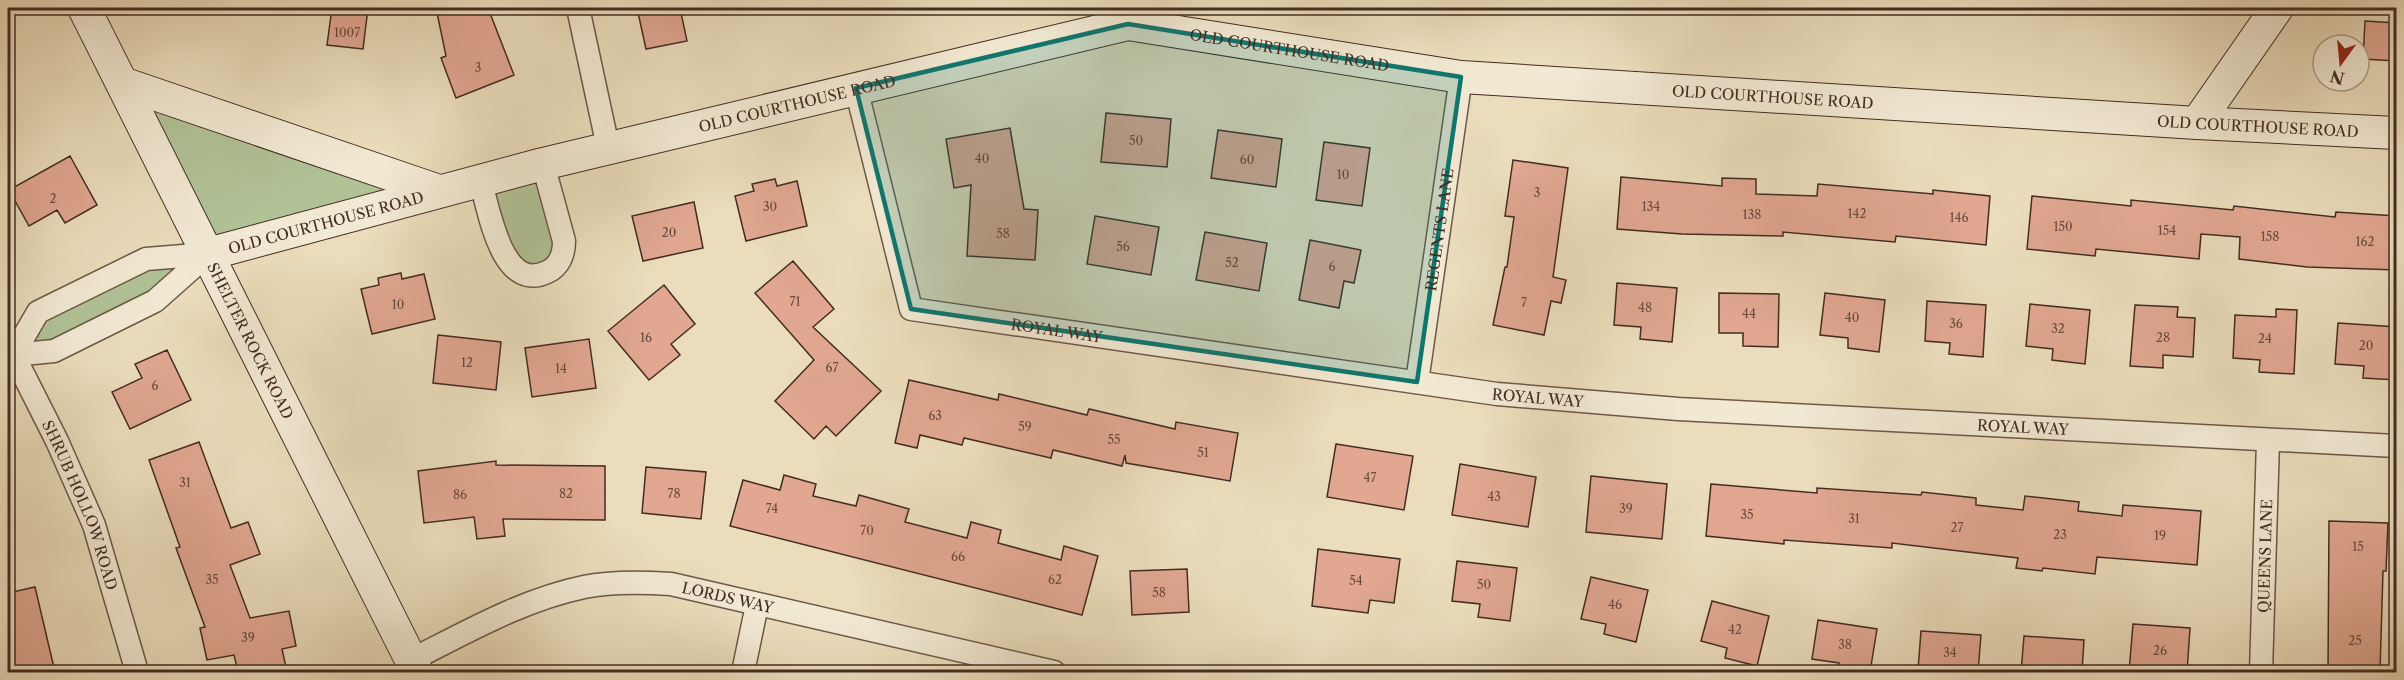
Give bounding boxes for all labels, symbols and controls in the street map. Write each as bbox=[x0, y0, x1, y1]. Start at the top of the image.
street label: OLD COURTHOUSE ROAD bbox=[1188, 24, 1391, 75]
house number: 1007 bbox=[334, 25, 360, 40]
north arrow bbox=[2311, 33, 2371, 93]
house number: 3 bbox=[475, 60, 481, 75]
text: N bbox=[2328, 66, 2346, 89]
street label: OLD COURTHOUSE ROAD bbox=[697, 70, 897, 136]
street label: OLD COURTHOUSE ROAD bbox=[1671, 81, 1874, 112]
street label: OLD COURTHOUSE ROAD bbox=[2157, 111, 2359, 141]
house number: 50 bbox=[1129, 133, 1143, 148]
house number: 40 bbox=[975, 151, 989, 166]
house number: 60 bbox=[1240, 152, 1254, 167]
house number: 10 bbox=[1337, 167, 1349, 182]
street label: REGENTS LANE bbox=[1421, 167, 1457, 292]
house number: 3 bbox=[1534, 185, 1540, 200]
street label: OLD COURTHOUSE ROAD bbox=[226, 187, 426, 258]
house number: 2 bbox=[50, 191, 57, 206]
house number: 30 bbox=[763, 199, 777, 214]
house number: 134 bbox=[1642, 199, 1660, 214]
house number: 142 bbox=[1848, 206, 1867, 221]
house number: 138 bbox=[1743, 207, 1761, 222]
house number: 146 bbox=[1949, 210, 1969, 225]
house number: 150 bbox=[2053, 219, 2073, 234]
house number: 154 bbox=[2158, 223, 2176, 238]
house number: 20 bbox=[662, 225, 676, 240]
house number: 58 bbox=[996, 226, 1010, 241]
house number: 158 bbox=[2261, 229, 2279, 244]
house number: 162 bbox=[2356, 234, 2375, 249]
house number: 56 bbox=[1116, 239, 1130, 254]
house number: 52 bbox=[1225, 255, 1239, 270]
street label: SHELTER ROCK ROAD bbox=[204, 259, 298, 422]
house number: 6 bbox=[1328, 259, 1336, 274]
house number: 71 bbox=[790, 294, 800, 309]
house number: 7 bbox=[1521, 295, 1527, 310]
house number: 10 bbox=[392, 297, 404, 312]
house number: 48 bbox=[1638, 300, 1652, 315]
house number: 44 bbox=[1742, 306, 1756, 321]
house number: 40 bbox=[1845, 310, 1859, 325]
street label: ROYAL WAY bbox=[1010, 314, 1104, 346]
house number: 36 bbox=[1949, 316, 1963, 331]
house number: 32 bbox=[2051, 321, 2065, 336]
house number: 16 bbox=[640, 330, 652, 345]
house number: 28 bbox=[2156, 330, 2170, 345]
house number: 24 bbox=[2258, 331, 2272, 346]
house number: 20 bbox=[2359, 338, 2373, 353]
house number: 12 bbox=[461, 355, 473, 370]
house number: 67 bbox=[826, 360, 838, 375]
house number: 14 bbox=[555, 361, 567, 376]
house number: 6 bbox=[151, 378, 159, 393]
street label: ROYAL WAY bbox=[1491, 384, 1585, 411]
house number: 63 bbox=[928, 408, 942, 423]
street label: ROYAL WAY bbox=[1977, 415, 2070, 439]
street label: SHRUB HOLLOW ROAD bbox=[38, 417, 122, 592]
house number: 59 bbox=[1018, 419, 1032, 434]
house number: 55 bbox=[1107, 432, 1121, 447]
house number: 51 bbox=[1197, 445, 1209, 460]
house number: 47 bbox=[1364, 470, 1377, 485]
house number: 31 bbox=[179, 475, 191, 490]
house number: 82 bbox=[559, 486, 573, 501]
house number: 78 bbox=[667, 486, 681, 501]
house number: 86 bbox=[453, 487, 467, 502]
house number: 43 bbox=[1487, 489, 1501, 504]
street label: QUEENS LANE bbox=[2253, 499, 2276, 613]
house number: 74 bbox=[766, 501, 778, 516]
house number: 39 bbox=[1619, 501, 1633, 516]
house number: 35 bbox=[1740, 507, 1754, 522]
house number: 31 bbox=[1848, 511, 1860, 526]
house number: 27 bbox=[1951, 520, 1963, 535]
house number: 70 bbox=[860, 523, 874, 538]
house number: 23 bbox=[2053, 527, 2067, 542]
house number: 19 bbox=[2154, 528, 2166, 543]
house number: 15 bbox=[2352, 539, 2364, 554]
house number: 66 bbox=[951, 549, 965, 564]
house number: 35 bbox=[205, 572, 219, 587]
house number: 62 bbox=[1048, 572, 1062, 587]
house number: 54 bbox=[1349, 573, 1363, 588]
street label: LORDS WAY bbox=[680, 577, 776, 617]
house number: 50 bbox=[1477, 577, 1491, 592]
house number: 58 bbox=[1152, 585, 1166, 600]
house number: 46 bbox=[1608, 597, 1622, 612]
house number: 42 bbox=[1728, 622, 1742, 637]
house number: 39 bbox=[241, 630, 255, 645]
house number: 25 bbox=[2348, 633, 2362, 648]
house number: 38 bbox=[1838, 637, 1852, 652]
house number: 26 bbox=[2153, 643, 2167, 658]
house number: 34 bbox=[1943, 645, 1957, 660]

